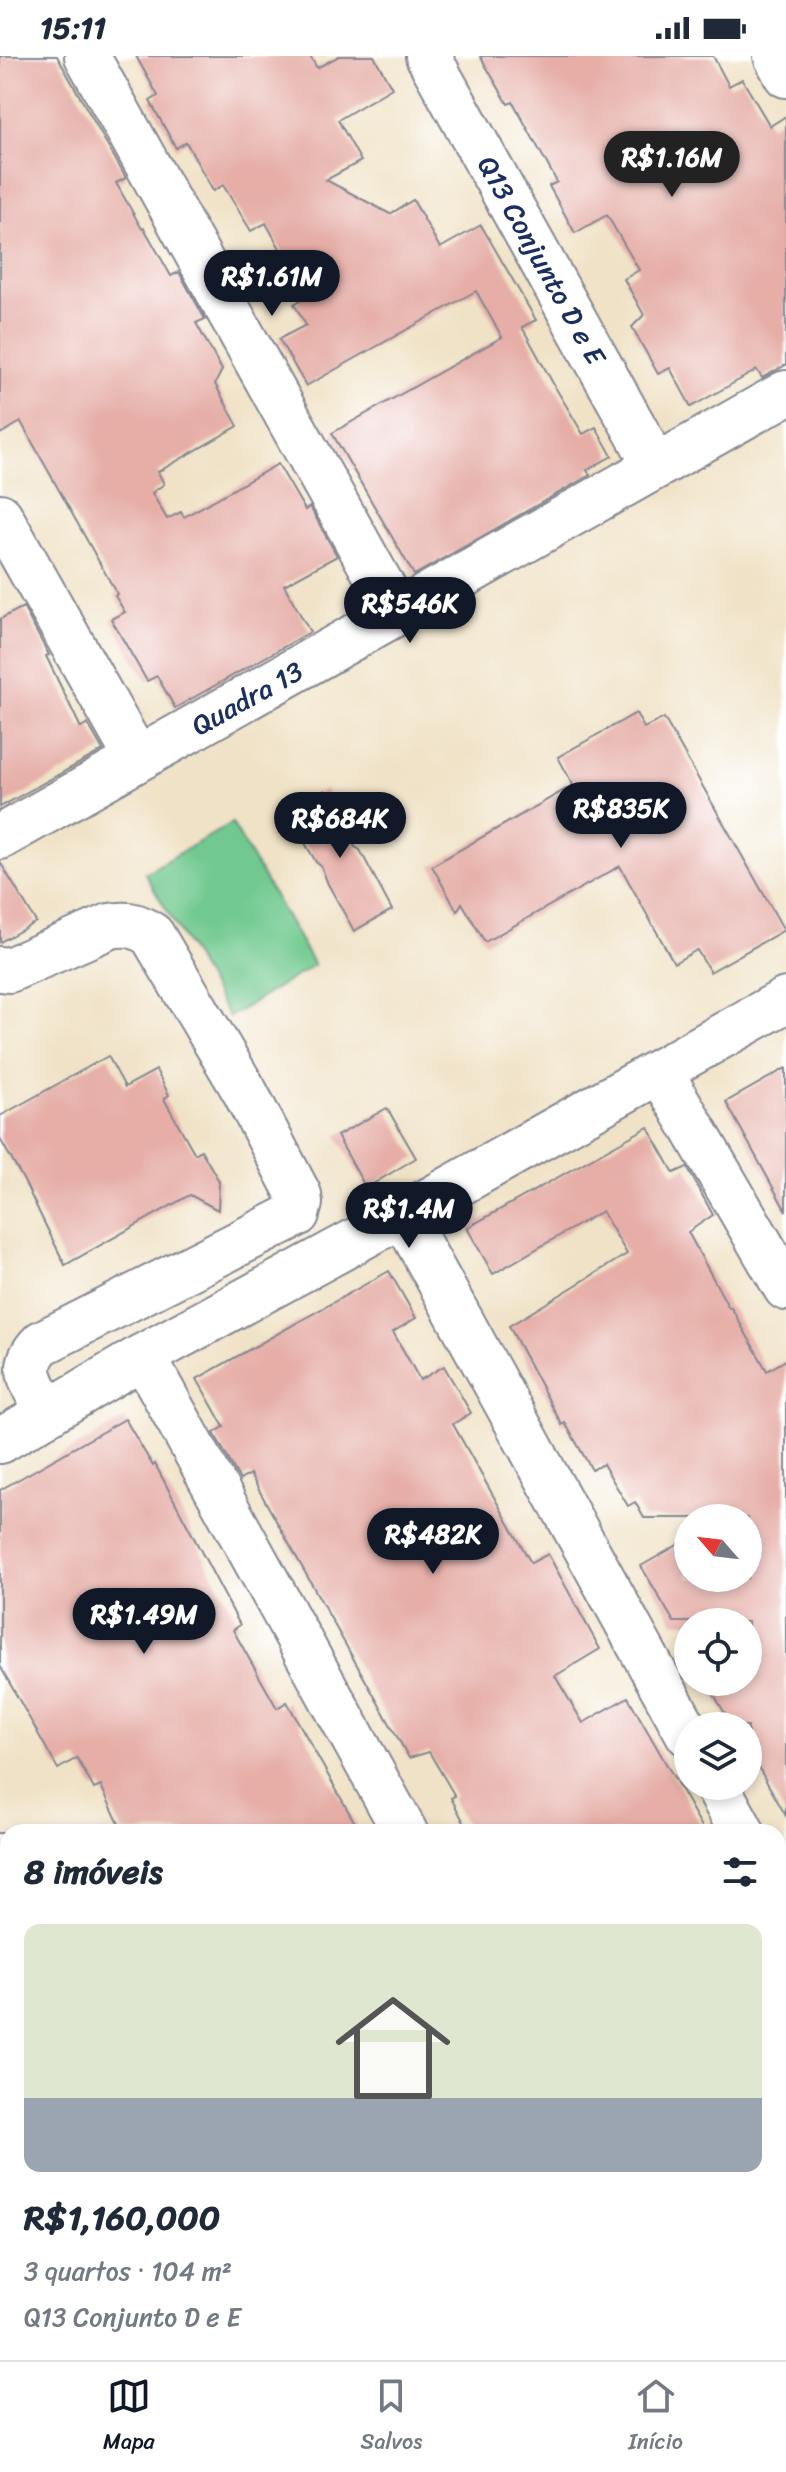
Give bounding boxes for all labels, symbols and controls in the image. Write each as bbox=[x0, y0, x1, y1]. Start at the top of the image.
text: 15:11 bbox=[40, 1, 106, 55]
pin: R$1.16M bbox=[598, 131, 746, 199]
text: R$1.16M bbox=[622, 134, 722, 180]
street label: Q13 Conjunto D e E bbox=[464, 146, 620, 376]
pin: R$1.61M bbox=[198, 250, 346, 318]
text: R$1.61M bbox=[222, 253, 322, 299]
pin: R$546K bbox=[345, 577, 475, 645]
text: R$546K bbox=[362, 580, 458, 626]
street label: Quadra 13 bbox=[182, 647, 313, 749]
pin: R$835K bbox=[556, 782, 686, 850]
text: R$835K bbox=[574, 785, 668, 831]
pin: R$684K bbox=[275, 792, 405, 860]
text: R$684K bbox=[292, 795, 388, 841]
pin: R$1.4M bbox=[344, 1182, 474, 1250]
text: R$1.4M bbox=[364, 1185, 454, 1231]
north arrow bbox=[674, 1504, 762, 1592]
map controls bbox=[674, 1504, 762, 1800]
pin: R$482K bbox=[368, 1508, 498, 1576]
text: R$482K bbox=[385, 1511, 481, 1557]
pin: R$1.49M bbox=[70, 1588, 218, 1656]
text: R$1.49M bbox=[91, 1591, 197, 1637]
button: locate bbox=[674, 1608, 762, 1696]
button: layers bbox=[674, 1712, 762, 1800]
text: 8 imóveis bbox=[24, 1842, 163, 1902]
icon: filters bbox=[718, 1850, 762, 1894]
icon: home bbox=[321, 1976, 465, 2120]
text: R$1,160,000 bbox=[24, 2188, 220, 2248]
text: 3 quartos · 104 m² bbox=[24, 2248, 232, 2294]
text: Q13 Conjunto D e E bbox=[24, 2294, 241, 2340]
tab: Mapa bbox=[103, 2374, 155, 2461]
tab: Salvos bbox=[361, 2374, 422, 2461]
tab: Início bbox=[628, 2374, 683, 2461]

